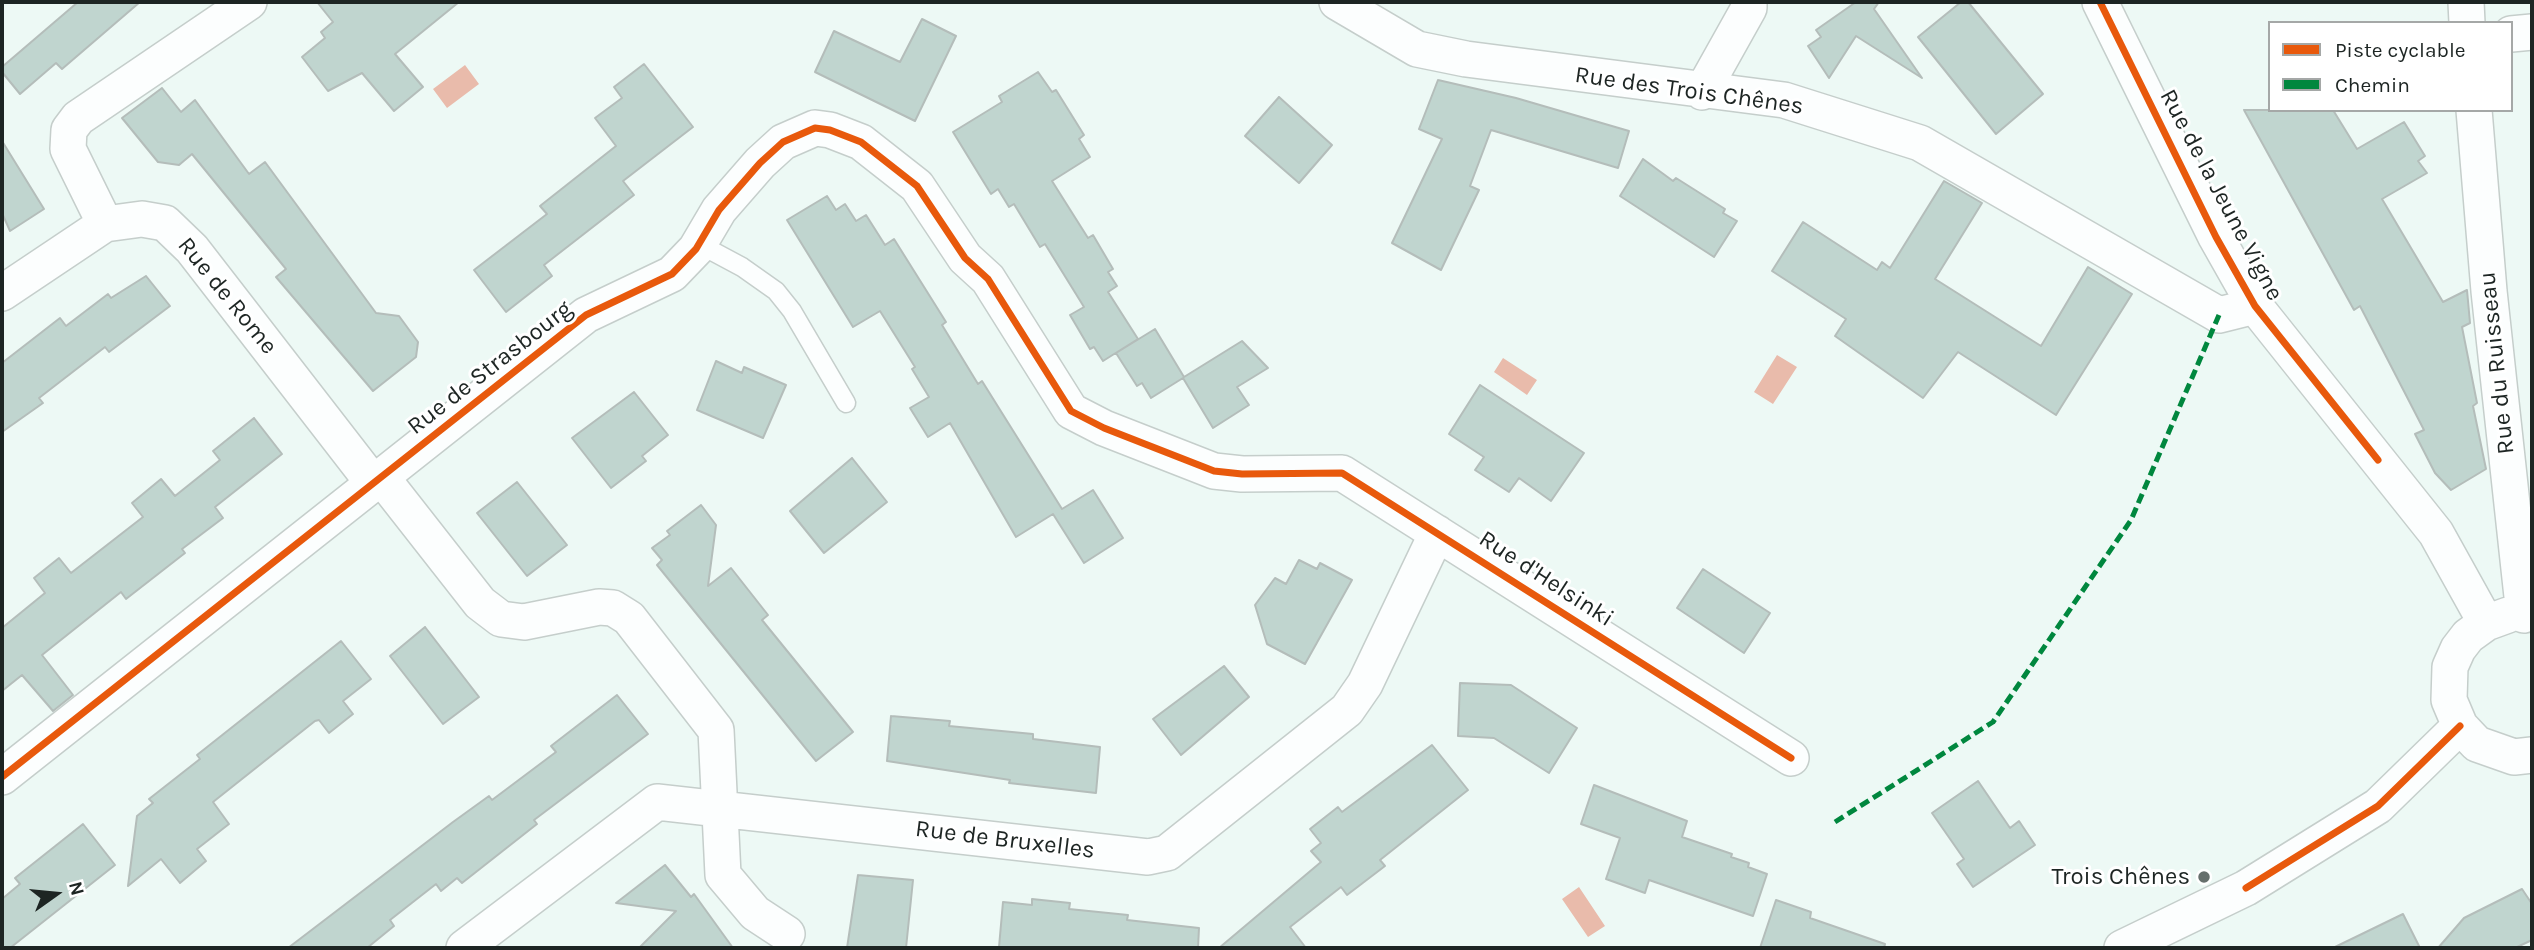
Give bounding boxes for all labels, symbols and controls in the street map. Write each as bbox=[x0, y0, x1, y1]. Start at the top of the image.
legend bbox=[2268, 21, 2513, 112]
text: Piste cyclable bbox=[2335, 38, 2466, 62]
street label: Rue des Trois Chênes bbox=[1573, 61, 1805, 121]
text: Chemin bbox=[2335, 73, 2410, 97]
street label: Rue de la Jeune Vigne bbox=[2153, 84, 2289, 306]
street label: Rue de Rome bbox=[171, 232, 283, 360]
street label: Rue du Ruisseau bbox=[2473, 270, 2521, 456]
street label: Rue de Strasbourg bbox=[402, 295, 578, 441]
street label: Rue d'Helsinki bbox=[1473, 525, 1619, 633]
street label: Rue de Bruxelles bbox=[914, 815, 1096, 865]
north arrow bbox=[21, 859, 91, 929]
place label: Trois Chênes bbox=[2052, 863, 2190, 891]
marker: Trois Chênes bbox=[2196, 869, 2212, 885]
text: N bbox=[64, 879, 89, 898]

